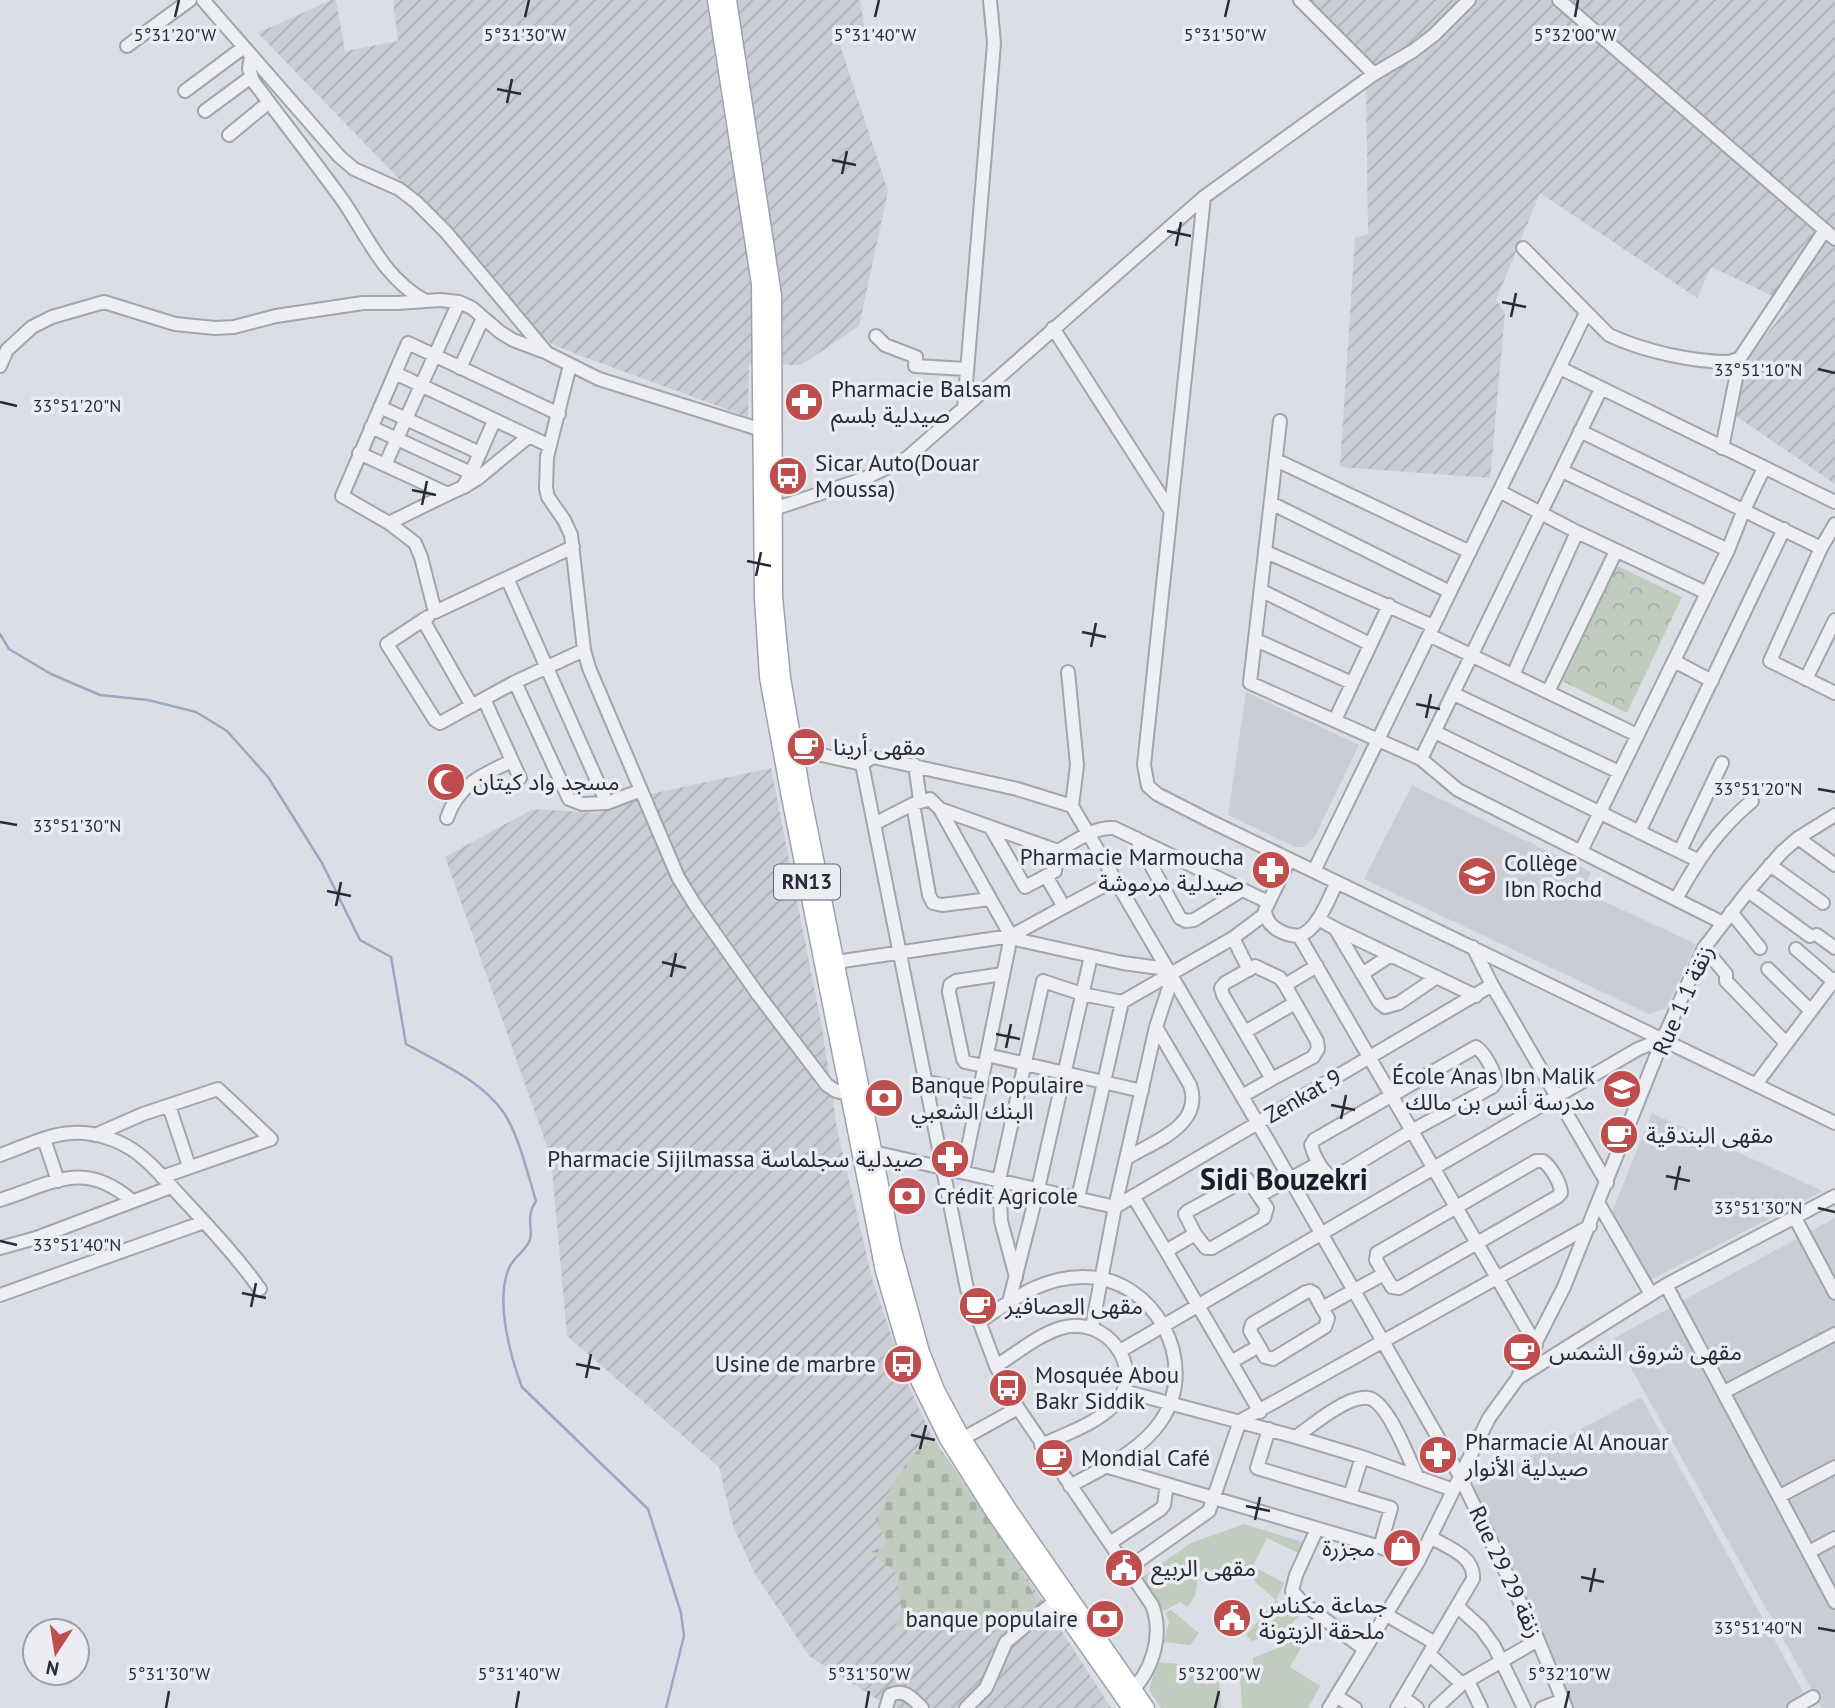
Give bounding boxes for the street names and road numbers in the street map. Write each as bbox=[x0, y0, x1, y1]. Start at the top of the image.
road number: RN13 bbox=[774, 864, 840, 900]
street label: Rue 1 زنقة 1 bbox=[1645, 940, 1720, 1059]
street label: Zenkat 9 bbox=[1259, 1062, 1347, 1129]
street label: Rue 29 زنقة 29 bbox=[1463, 1501, 1550, 1643]

